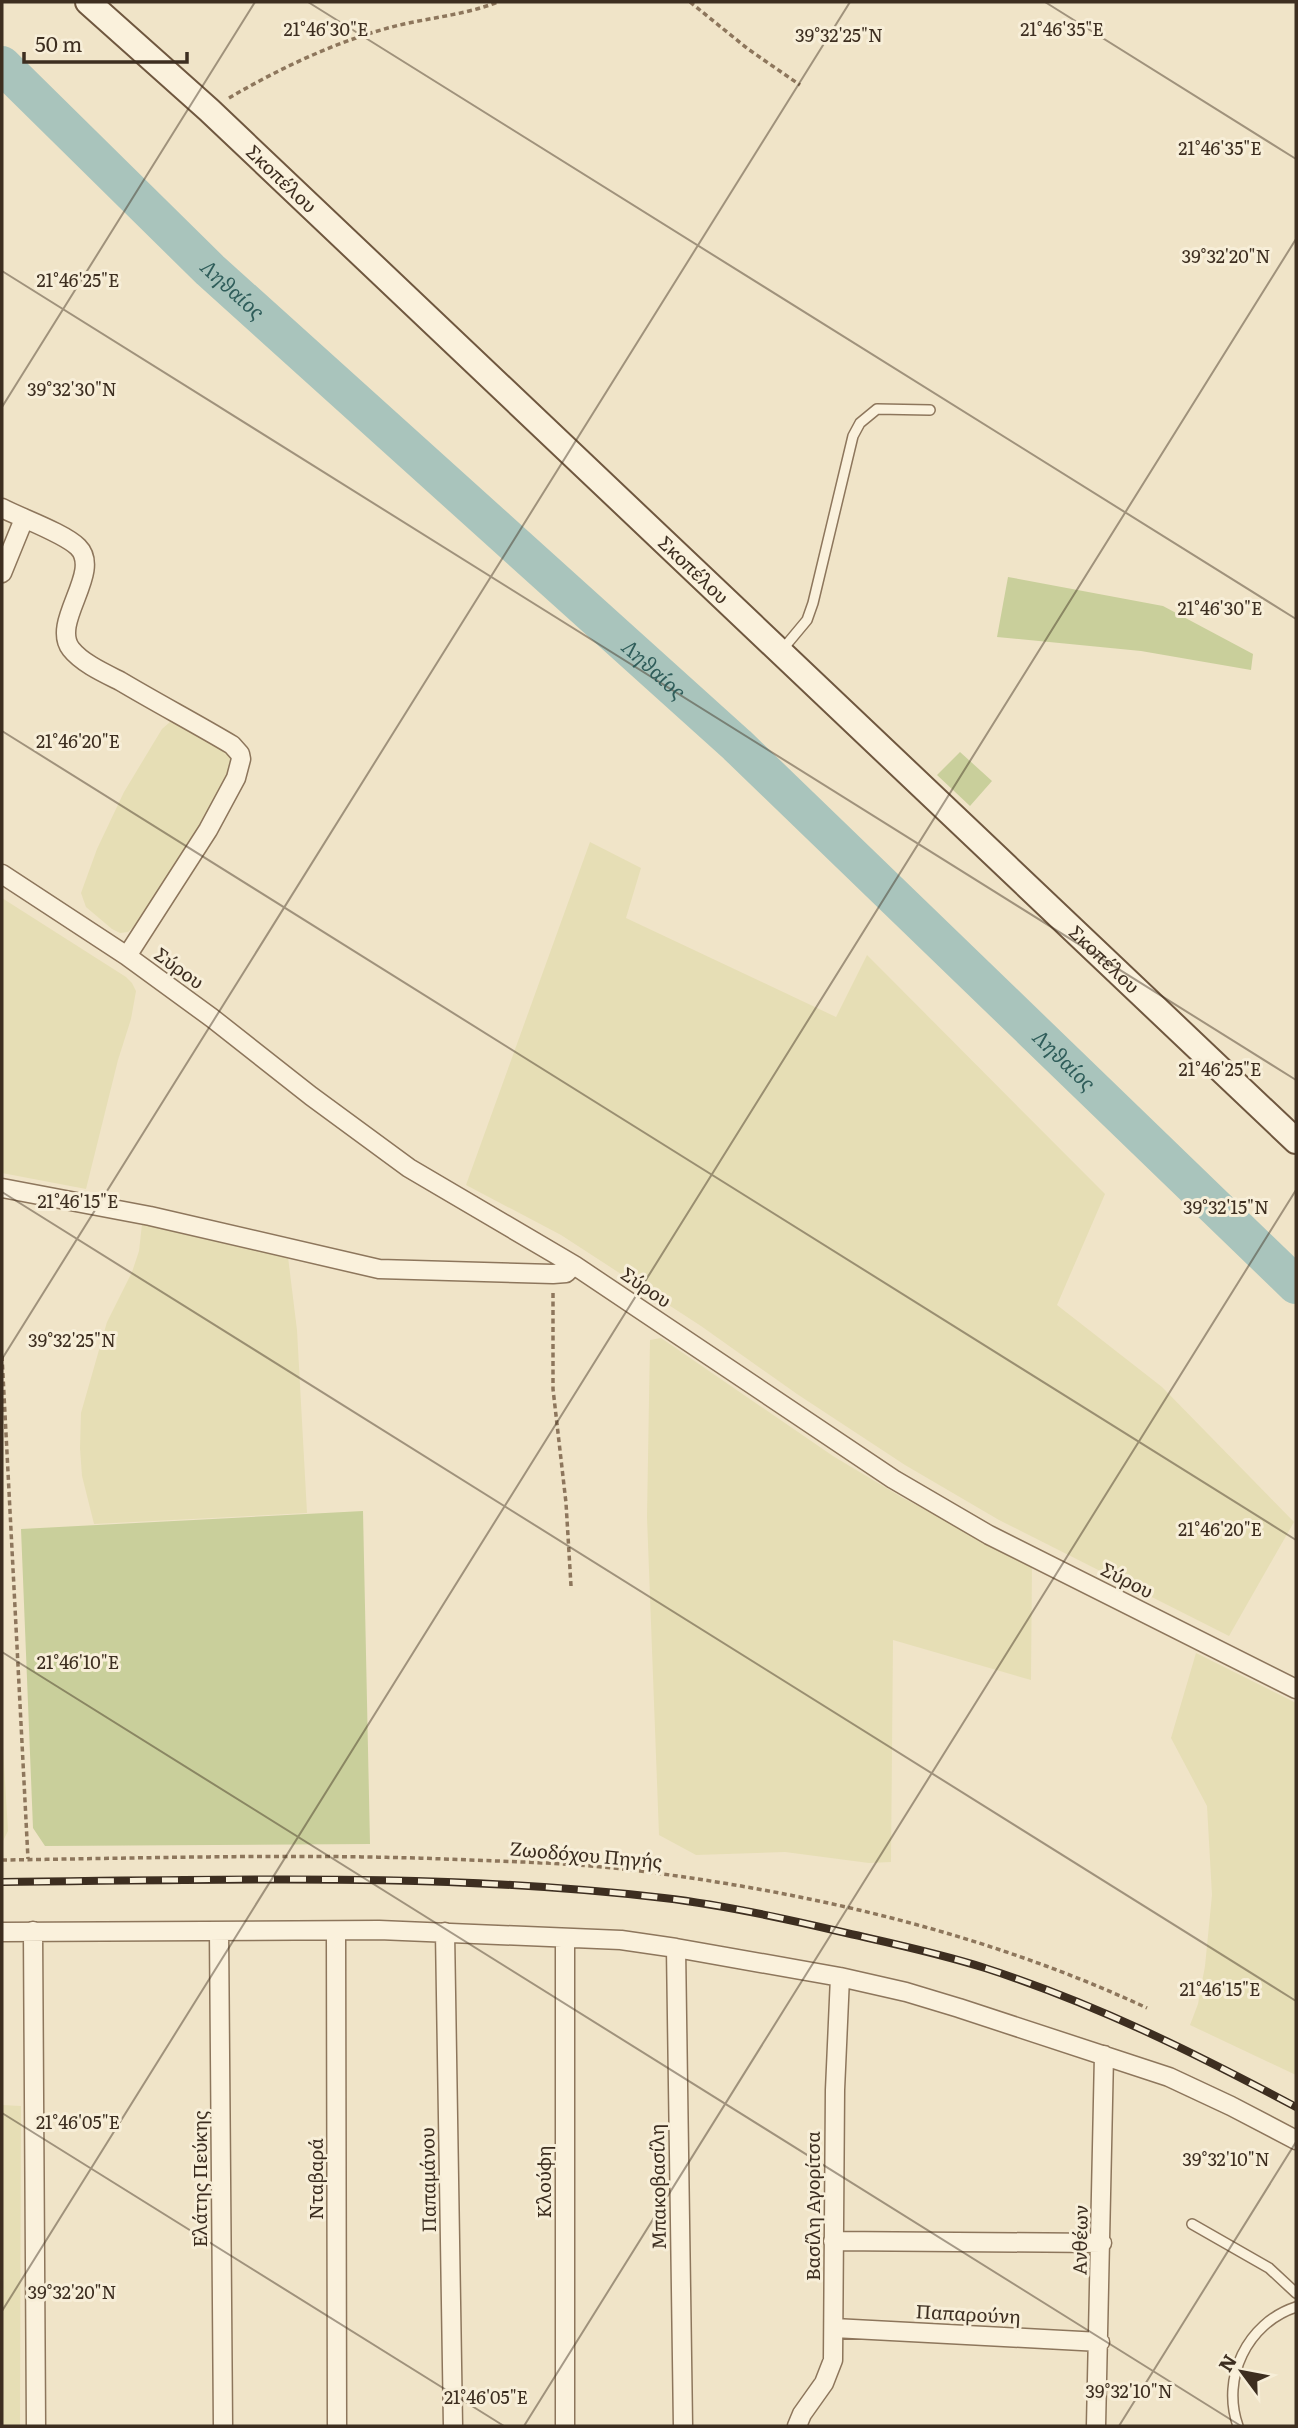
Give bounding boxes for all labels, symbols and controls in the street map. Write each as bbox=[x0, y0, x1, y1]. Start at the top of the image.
text: 21°46'30"E bbox=[284, 15, 368, 42]
text: 21°46'35"E bbox=[1020, 15, 1104, 42]
scale bar bbox=[24, 21, 187, 65]
text: 39°32'25"N bbox=[795, 21, 883, 48]
text: 50 m bbox=[35, 27, 82, 58]
text: 21°46'35"E bbox=[1178, 134, 1262, 161]
street label: Σκοπέλου bbox=[240, 137, 324, 219]
text: 39°32'20"N bbox=[1181, 242, 1271, 269]
water label: Ληθαίος bbox=[195, 251, 273, 326]
text: 21°46'25"E bbox=[37, 266, 119, 293]
text: 39°32'30"N bbox=[27, 375, 117, 402]
street label: Σκοπέλου bbox=[652, 528, 736, 609]
text: 21°46'30"E bbox=[1178, 594, 1262, 621]
water label: Ληθαίος bbox=[616, 630, 694, 705]
text: 21°46'20"E bbox=[36, 727, 120, 754]
street label: Σκοπέλου bbox=[1063, 918, 1147, 999]
street label: Σύρου bbox=[149, 940, 210, 995]
water label: Ληθαίος bbox=[1027, 1021, 1104, 1097]
text: 21°46'25"E bbox=[1179, 1055, 1261, 1082]
text: 21°46'15"E bbox=[37, 1187, 119, 1214]
text: 39°32'15"N bbox=[1183, 1193, 1269, 1220]
street label: Σύρου bbox=[616, 1259, 677, 1313]
text: 39°32'25"N bbox=[28, 1326, 116, 1353]
text: 21°46'20"E bbox=[1178, 1515, 1262, 1542]
street label: Σύρου bbox=[1096, 1554, 1159, 1604]
text: 21°46'10"E bbox=[37, 1648, 119, 1675]
street label: Ζωοδόχου Πηγής bbox=[509, 1833, 663, 1875]
text: 21°46'15"E bbox=[1179, 1975, 1261, 2002]
text: 21°46'05"E bbox=[36, 2108, 120, 2135]
street label: Ελάτης Πεύκης bbox=[185, 2111, 213, 2247]
street label: Μπακοβασίλη bbox=[642, 2124, 672, 2250]
street label: Παπαμάνου bbox=[412, 2127, 442, 2233]
street label: Βασίλη Αγορίτσα bbox=[798, 2131, 826, 2281]
street label: Νταβαρά bbox=[301, 2138, 329, 2220]
text: 39°32'10"N bbox=[1182, 2145, 1270, 2172]
street label: Κλούφη bbox=[529, 2146, 557, 2218]
street label: Ανθέων bbox=[1064, 2205, 1094, 2275]
text: 39°32'20"N bbox=[27, 2278, 117, 2305]
street label: Παπαρούνη bbox=[915, 2296, 1021, 2330]
north arrow bbox=[1207, 2337, 1277, 2407]
text: N bbox=[1211, 2348, 1243, 2377]
text: 39°32'10"N bbox=[1085, 2377, 1173, 2404]
text: 21°46'05"E bbox=[444, 2383, 528, 2410]

